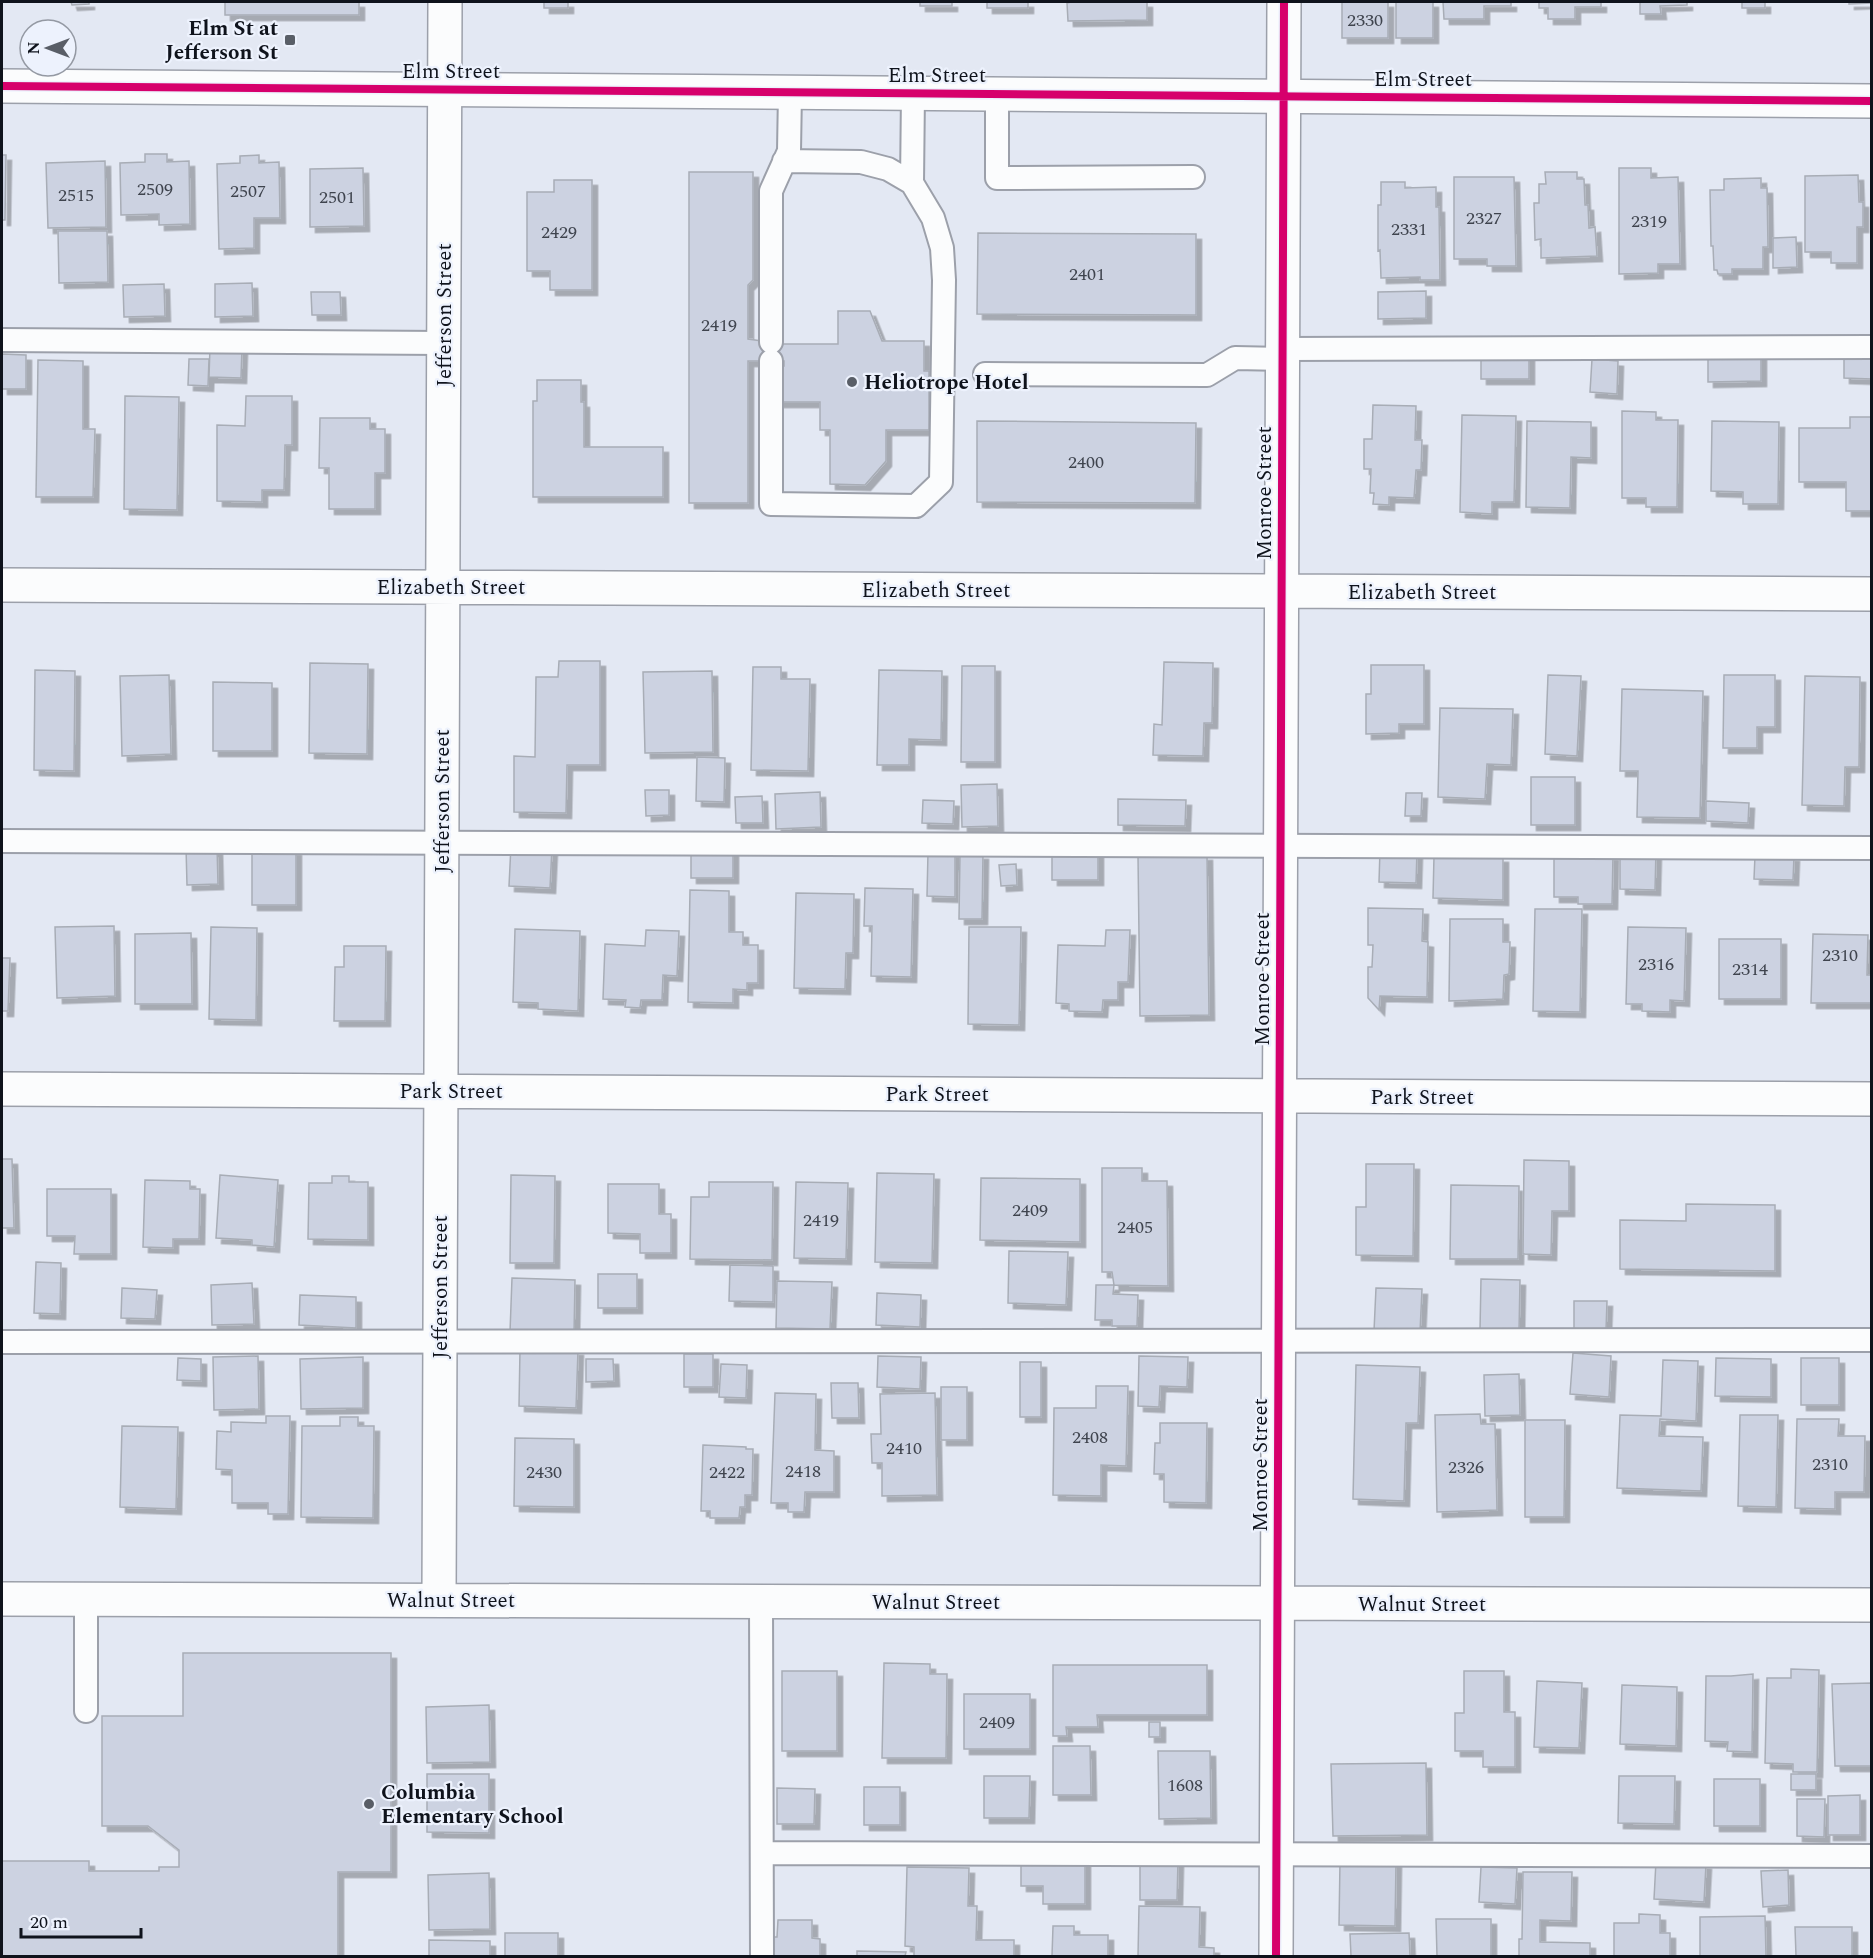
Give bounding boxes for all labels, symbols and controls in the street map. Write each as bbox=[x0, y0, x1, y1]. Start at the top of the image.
house number: 2330 bbox=[1347, 7, 1383, 34]
place label: Elm St at Jefferson St bbox=[165, 13, 278, 69]
north arrow bbox=[18, 18, 78, 78]
marker: Elm St at Jefferson St bbox=[283, 33, 297, 47]
text: N bbox=[22, 41, 46, 55]
street label: Elm Street bbox=[402, 56, 500, 88]
street label: Elm Street bbox=[888, 60, 986, 92]
street label: Elm Street bbox=[1374, 64, 1472, 96]
house number: 2509 bbox=[137, 176, 173, 203]
house number: 2507 bbox=[230, 178, 266, 205]
house number: 2515 bbox=[58, 182, 94, 209]
house number: 2501 bbox=[319, 184, 355, 211]
house number: 2327 bbox=[1466, 205, 1502, 232]
house number: 2319 bbox=[1631, 208, 1667, 235]
house number: 2331 bbox=[1391, 216, 1427, 243]
house number: 2429 bbox=[541, 219, 577, 246]
street label: Jefferson Street bbox=[429, 243, 461, 387]
house number: 2401 bbox=[1069, 261, 1105, 288]
house number: 2419 bbox=[701, 312, 737, 339]
place label: Heliotrope Hotel bbox=[864, 367, 1029, 399]
marker: Heliotrope Hotel bbox=[845, 375, 859, 389]
street label: Monroe Street bbox=[1249, 426, 1281, 560]
house number: 2400 bbox=[1068, 449, 1104, 476]
street label: Elizabeth Street bbox=[377, 572, 525, 604]
street label: Elizabeth Street bbox=[862, 575, 1010, 607]
street label: Elizabeth Street bbox=[1348, 577, 1496, 609]
street label: Jefferson Street bbox=[427, 729, 459, 873]
street label: Monroe Street bbox=[1247, 912, 1279, 1046]
house number: 2310 bbox=[1822, 942, 1858, 969]
house number: 2316 bbox=[1638, 951, 1674, 978]
house number: 2314 bbox=[1732, 956, 1768, 983]
street label: Park Street bbox=[399, 1076, 503, 1108]
street label: Park Street bbox=[885, 1079, 989, 1111]
street label: Park Street bbox=[1370, 1082, 1474, 1114]
house number: 2409 bbox=[1012, 1197, 1048, 1224]
house number: 2419 bbox=[803, 1207, 839, 1234]
house number: 2405 bbox=[1117, 1214, 1153, 1241]
street label: Jefferson Street bbox=[425, 1215, 457, 1359]
street label: Monroe Street bbox=[1245, 1398, 1277, 1532]
house number: 2408 bbox=[1072, 1424, 1108, 1451]
house number: 2410 bbox=[886, 1435, 922, 1462]
house number: 2310 bbox=[1812, 1451, 1848, 1478]
house number: 2326 bbox=[1448, 1454, 1484, 1481]
house number: 2418 bbox=[785, 1458, 821, 1485]
house number: 2430 bbox=[526, 1459, 562, 1486]
house number: 2422 bbox=[709, 1459, 745, 1486]
street label: Walnut Street bbox=[387, 1585, 515, 1617]
street label: Walnut Street bbox=[872, 1587, 1000, 1619]
street label: Walnut Street bbox=[1358, 1589, 1486, 1621]
house number: 2409 bbox=[979, 1709, 1015, 1736]
house number: 1608 bbox=[1167, 1772, 1203, 1799]
place label: Columbia Elementary School bbox=[381, 1777, 564, 1833]
marker: Columbia Elementary School bbox=[362, 1797, 376, 1811]
scale bar bbox=[21, 1901, 141, 1939]
text: 20 m bbox=[30, 1909, 68, 1936]

